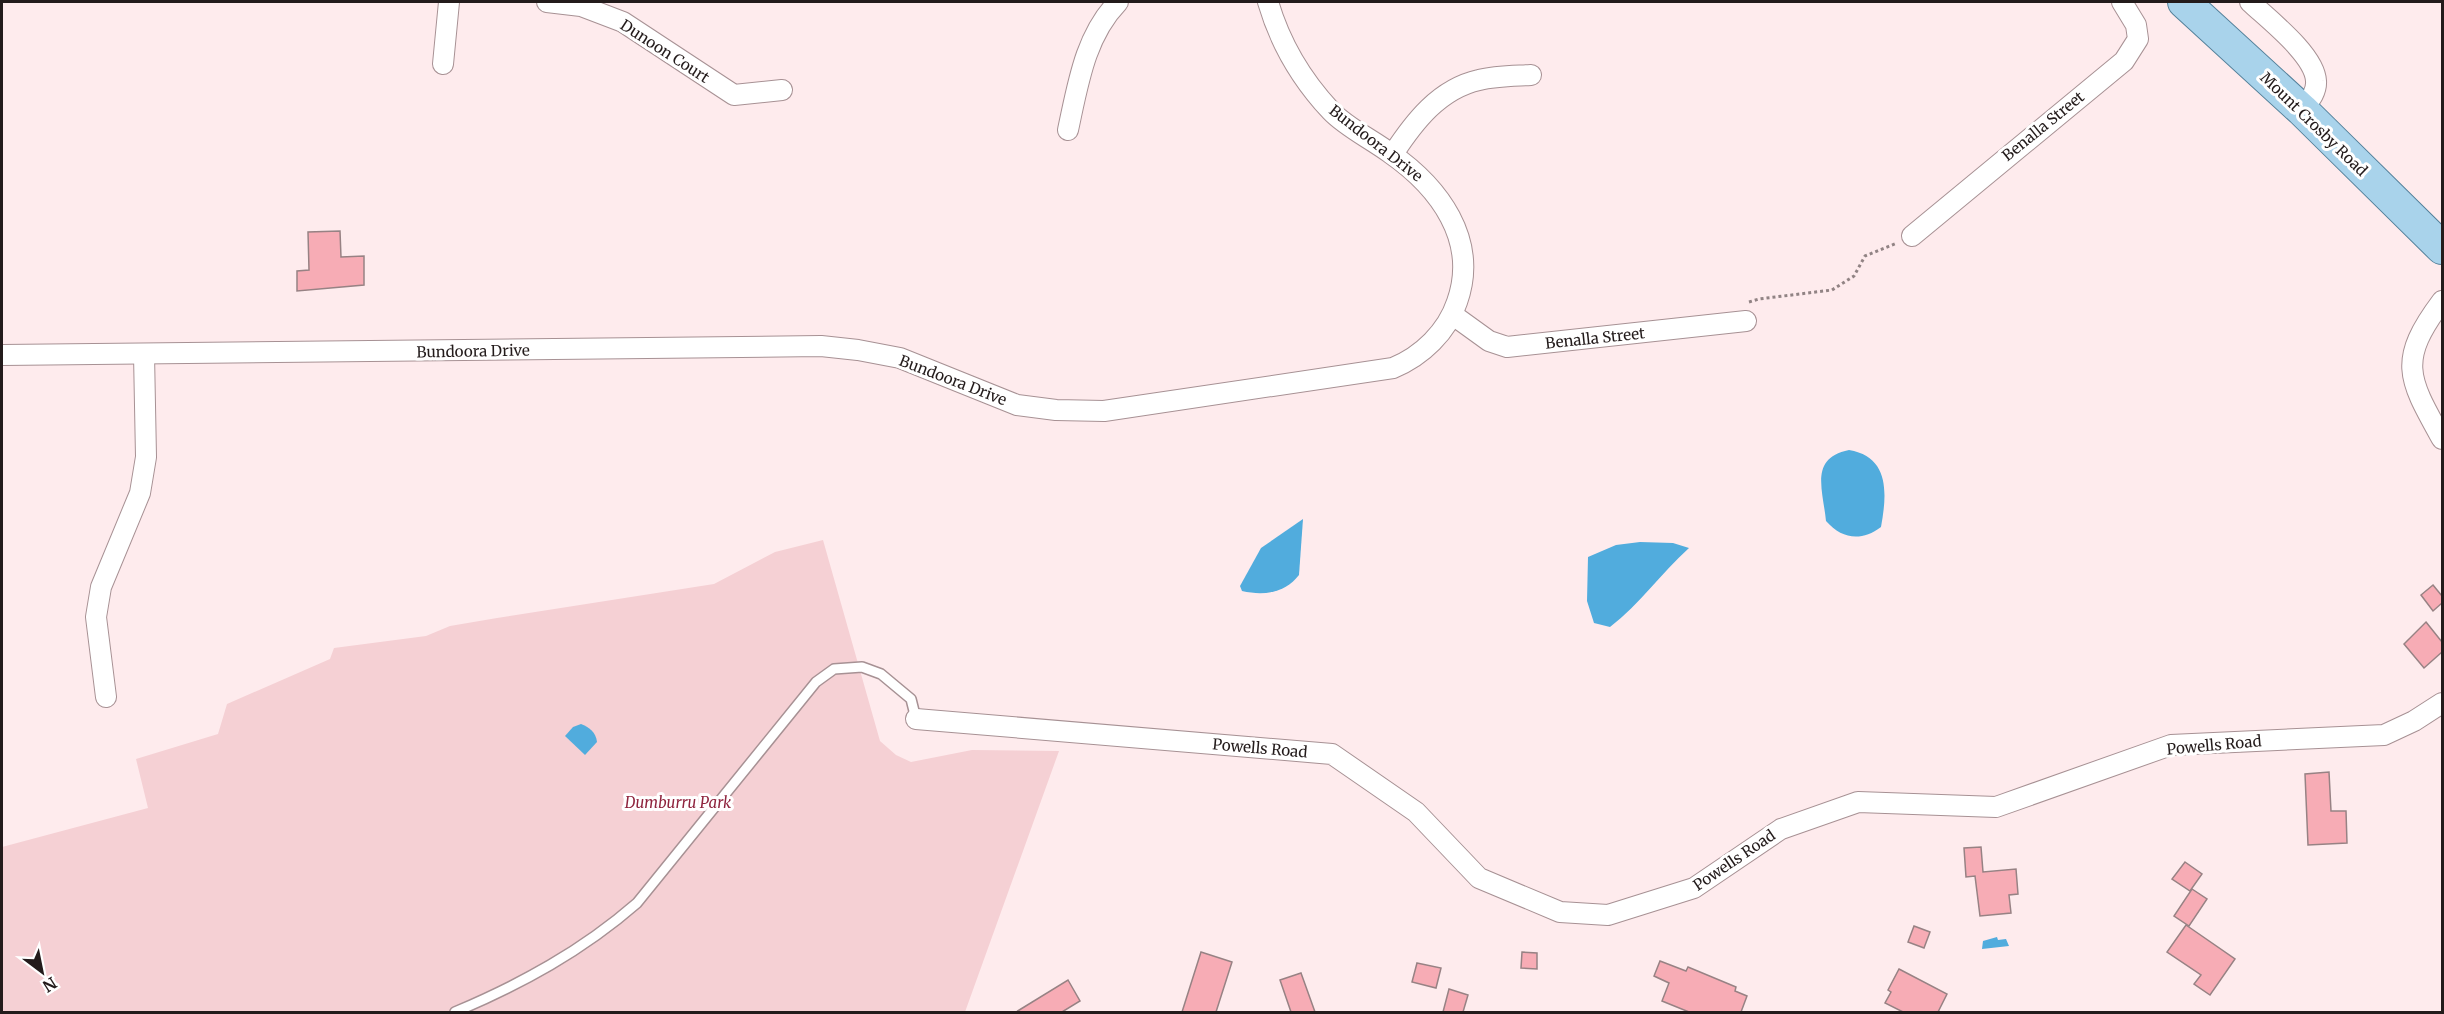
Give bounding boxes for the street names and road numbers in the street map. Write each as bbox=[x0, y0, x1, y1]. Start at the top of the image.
street label: Dunoon Court bbox=[617, 15, 713, 87]
street label: Mount Crosby Road bbox=[2257, 68, 2371, 180]
street label: Benalla Street bbox=[1998, 87, 2088, 165]
street label: Bundoora Drive bbox=[1325, 101, 1427, 186]
street label: Benalla Street bbox=[1544, 323, 1646, 353]
street label: Bundoora Drive bbox=[416, 341, 530, 361]
street label: Bundoora Drive bbox=[897, 351, 1010, 409]
street label: Powells Road bbox=[2166, 731, 2262, 759]
street label: Powells Road bbox=[1212, 734, 1308, 762]
street label: Powells Road bbox=[1689, 826, 1779, 894]

